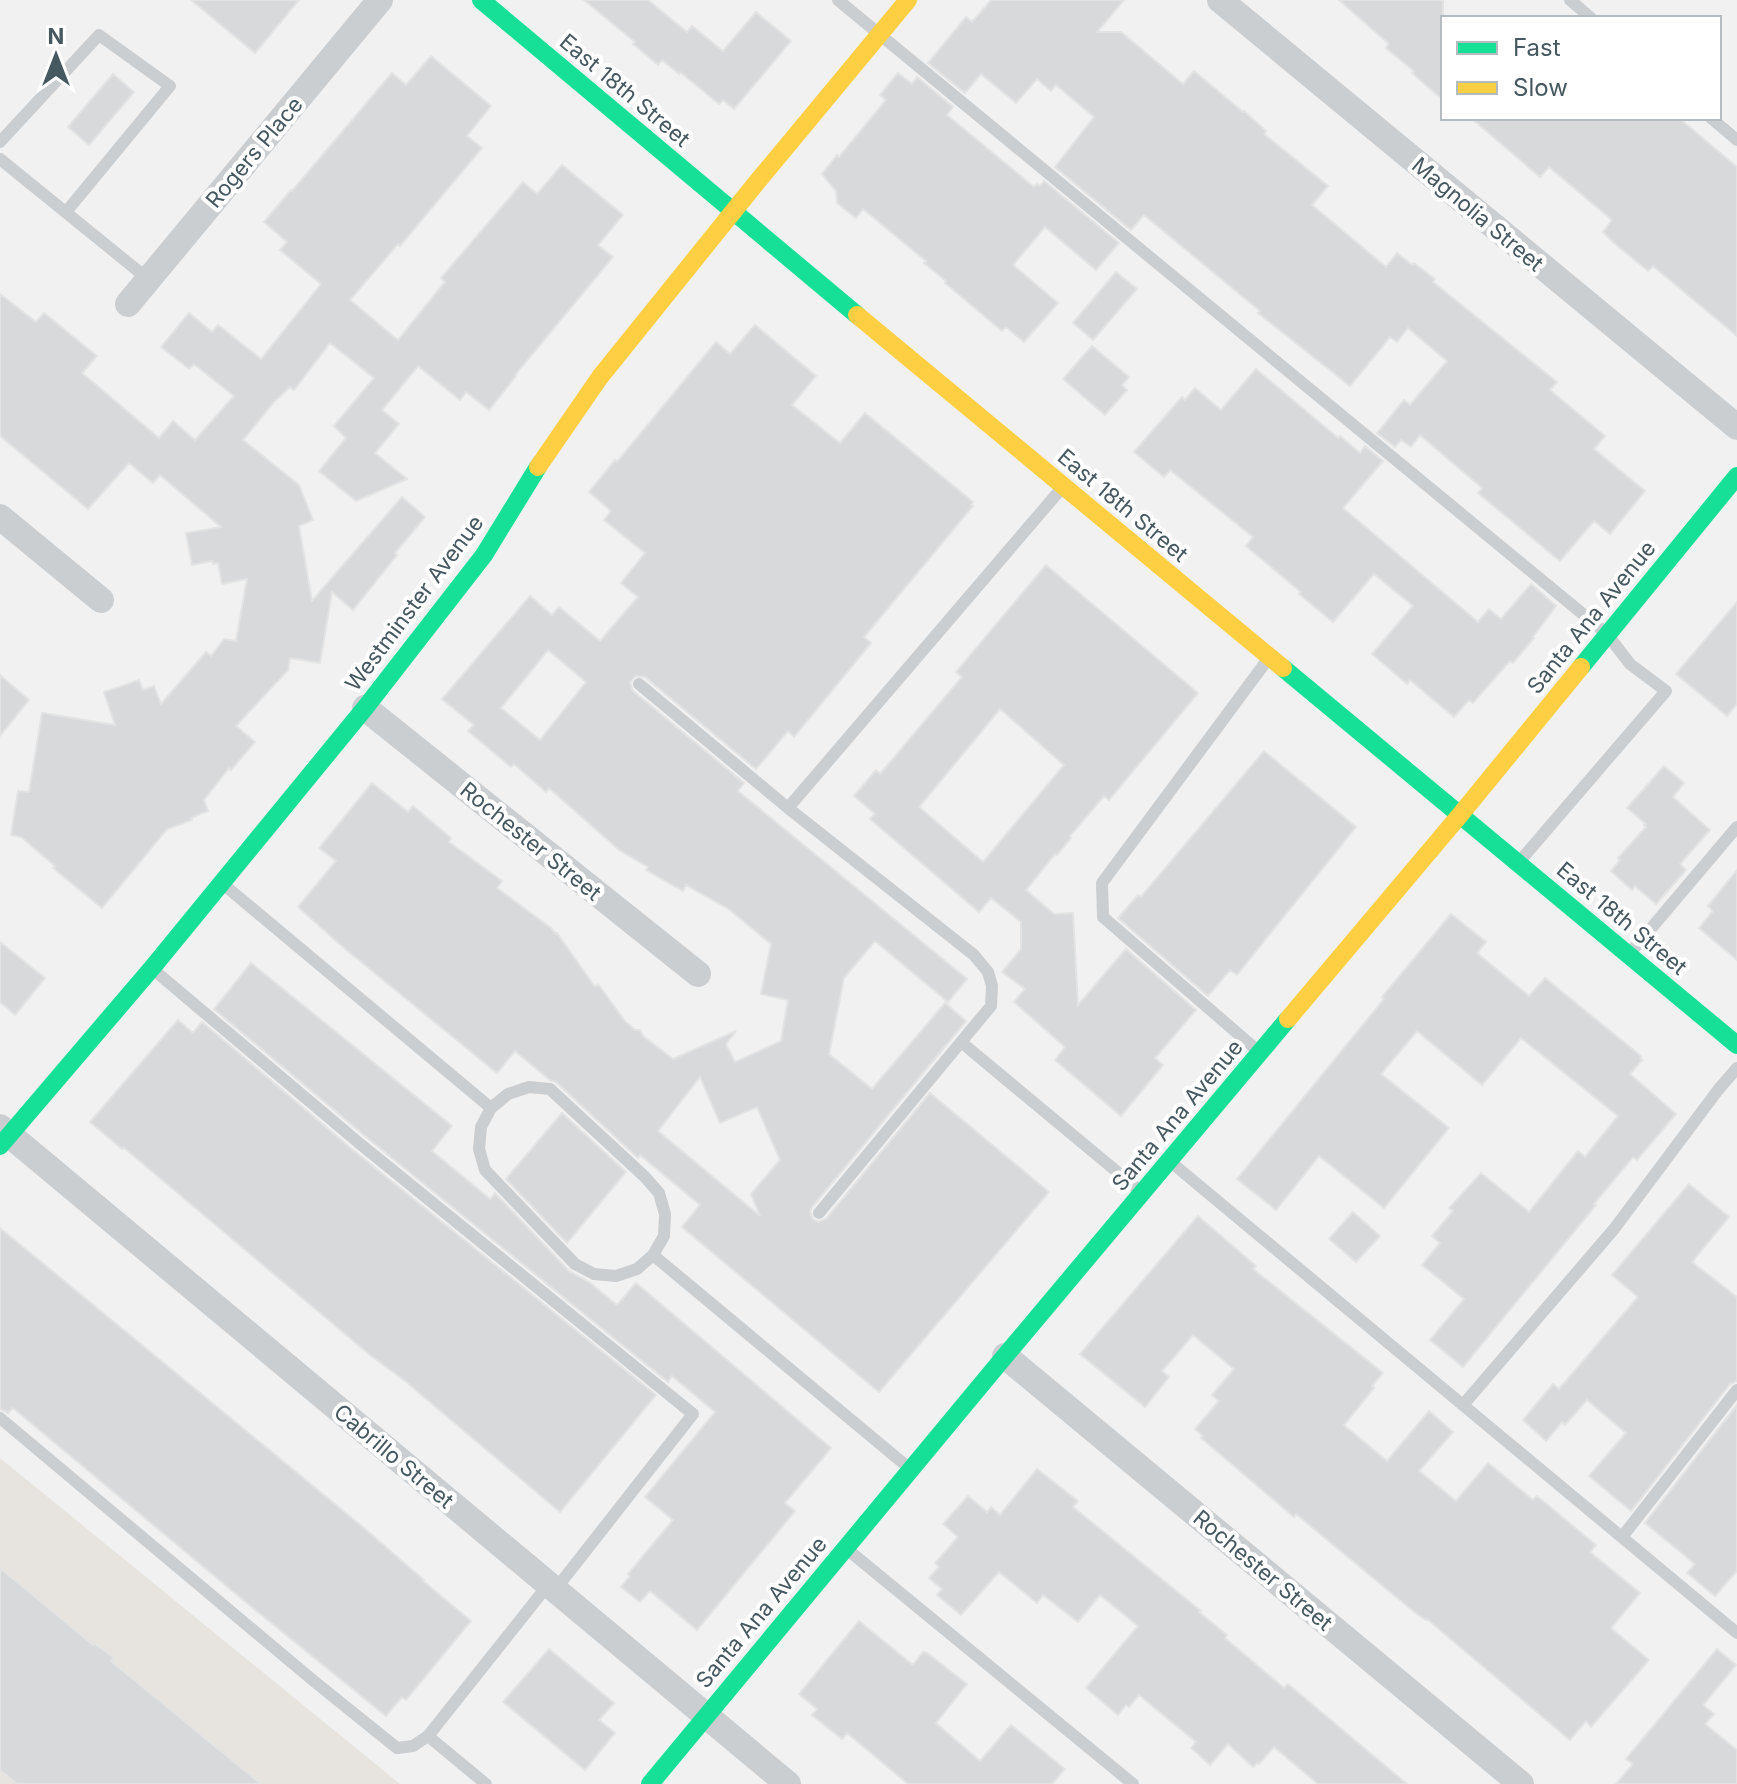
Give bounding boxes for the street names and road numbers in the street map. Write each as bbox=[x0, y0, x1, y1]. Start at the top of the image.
street label: East 18th Street bbox=[555, 28, 695, 152]
street label: Rogers Place bbox=[200, 91, 308, 213]
street label: Magnolia Street bbox=[1407, 152, 1549, 276]
street label: East 18th Street bbox=[1053, 443, 1193, 567]
street label: Westminster Avenue bbox=[340, 510, 488, 696]
street label: Santa Ana Avenue bbox=[1521, 535, 1661, 699]
street label: Rochester Street bbox=[455, 776, 607, 906]
street label: East 18th Street bbox=[1552, 856, 1692, 980]
street label: Santa Ana Avenue bbox=[1106, 1034, 1248, 1196]
street label: Cabrillo Street bbox=[329, 1398, 459, 1514]
street label: Rochester Street bbox=[1188, 1504, 1338, 1636]
street label: Santa Ana Avenue bbox=[690, 1531, 832, 1693]

